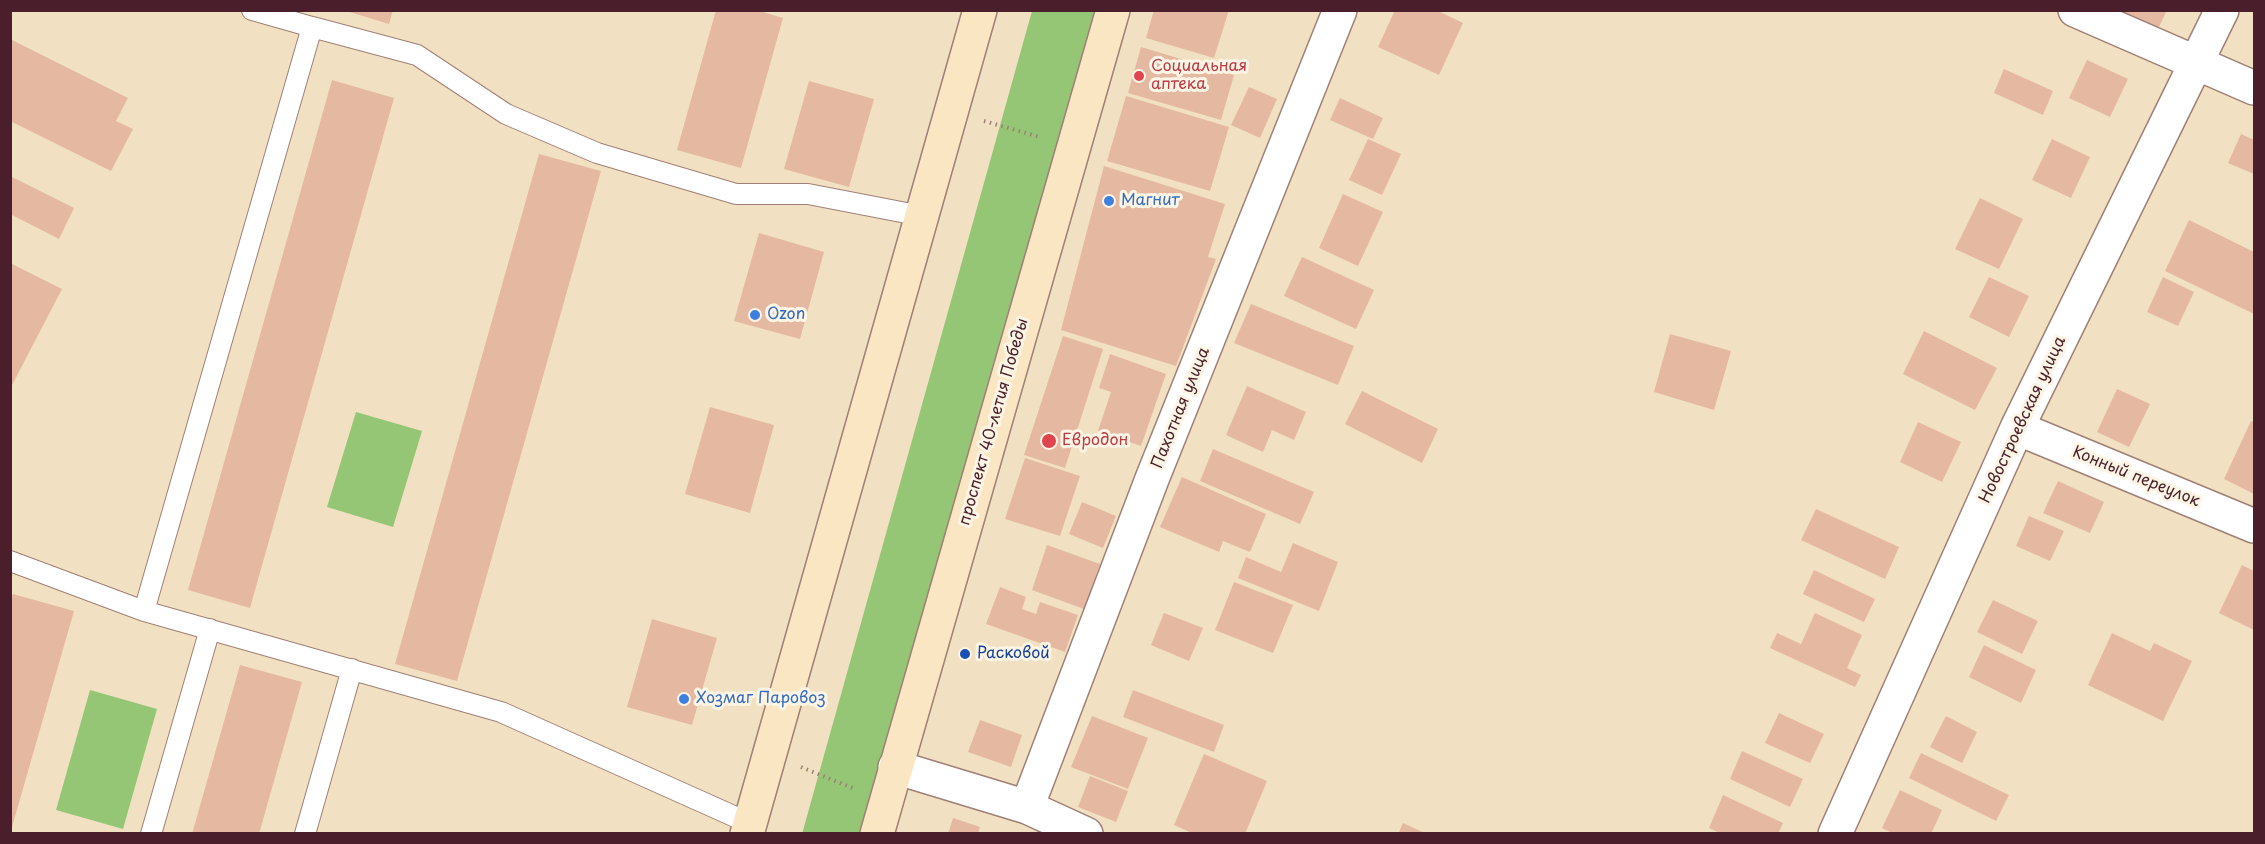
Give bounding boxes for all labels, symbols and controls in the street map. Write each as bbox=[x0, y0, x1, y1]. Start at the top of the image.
place label: Социальная аптека bbox=[1151, 57, 1247, 95]
marker: Социальная аптека bbox=[1132, 69, 1146, 83]
place label: Магнит bbox=[1121, 191, 1180, 211]
marker: Магнит bbox=[1102, 194, 1116, 208]
place label: Ozon bbox=[767, 305, 805, 325]
marker: Ozon bbox=[748, 308, 762, 322]
street label: проспект 40-летия Победы bbox=[955, 316, 1033, 528]
street label: Новостроевская улица bbox=[1976, 334, 2070, 506]
street label: Пахотная улица bbox=[1148, 345, 1214, 471]
place label: Евродон bbox=[1062, 431, 1128, 451]
marker: Евродон bbox=[1040, 432, 1058, 450]
street label: Конный переулок bbox=[2070, 443, 2202, 511]
place label: Расковой bbox=[977, 644, 1050, 664]
marker: Расковой bbox=[958, 647, 972, 661]
place label: Хозмаг Паровоз bbox=[696, 689, 826, 709]
marker: Хозмаг Паровоз bbox=[677, 692, 691, 706]

